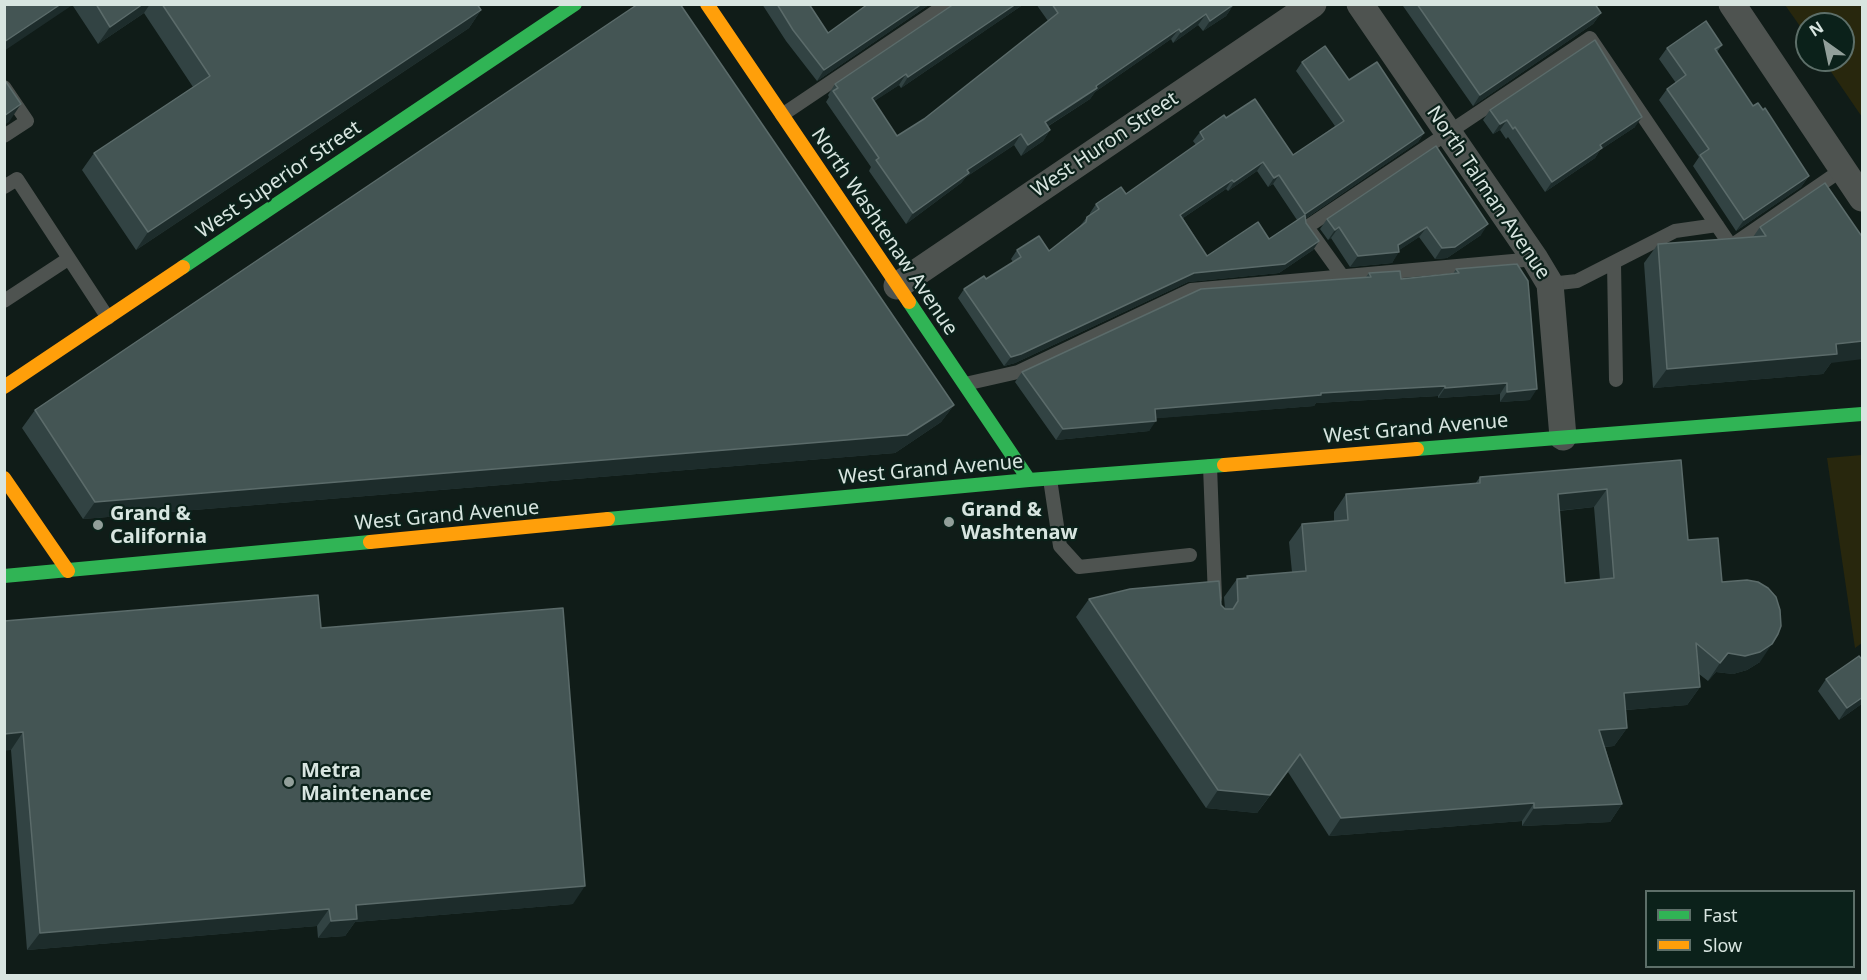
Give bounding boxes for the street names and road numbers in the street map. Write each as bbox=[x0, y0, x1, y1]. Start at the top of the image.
street label: West Huron Street bbox=[1027, 87, 1183, 203]
street label: North Talman Avenue bbox=[1421, 102, 1555, 284]
street label: West Superior Street bbox=[192, 116, 366, 244]
street label: North Washtenaw Avenue bbox=[806, 124, 962, 340]
street label: West Grand Avenue bbox=[1323, 409, 1509, 449]
street label: West Grand Avenue bbox=[838, 450, 1024, 490]
street label: West Grand Avenue bbox=[354, 496, 540, 536]

